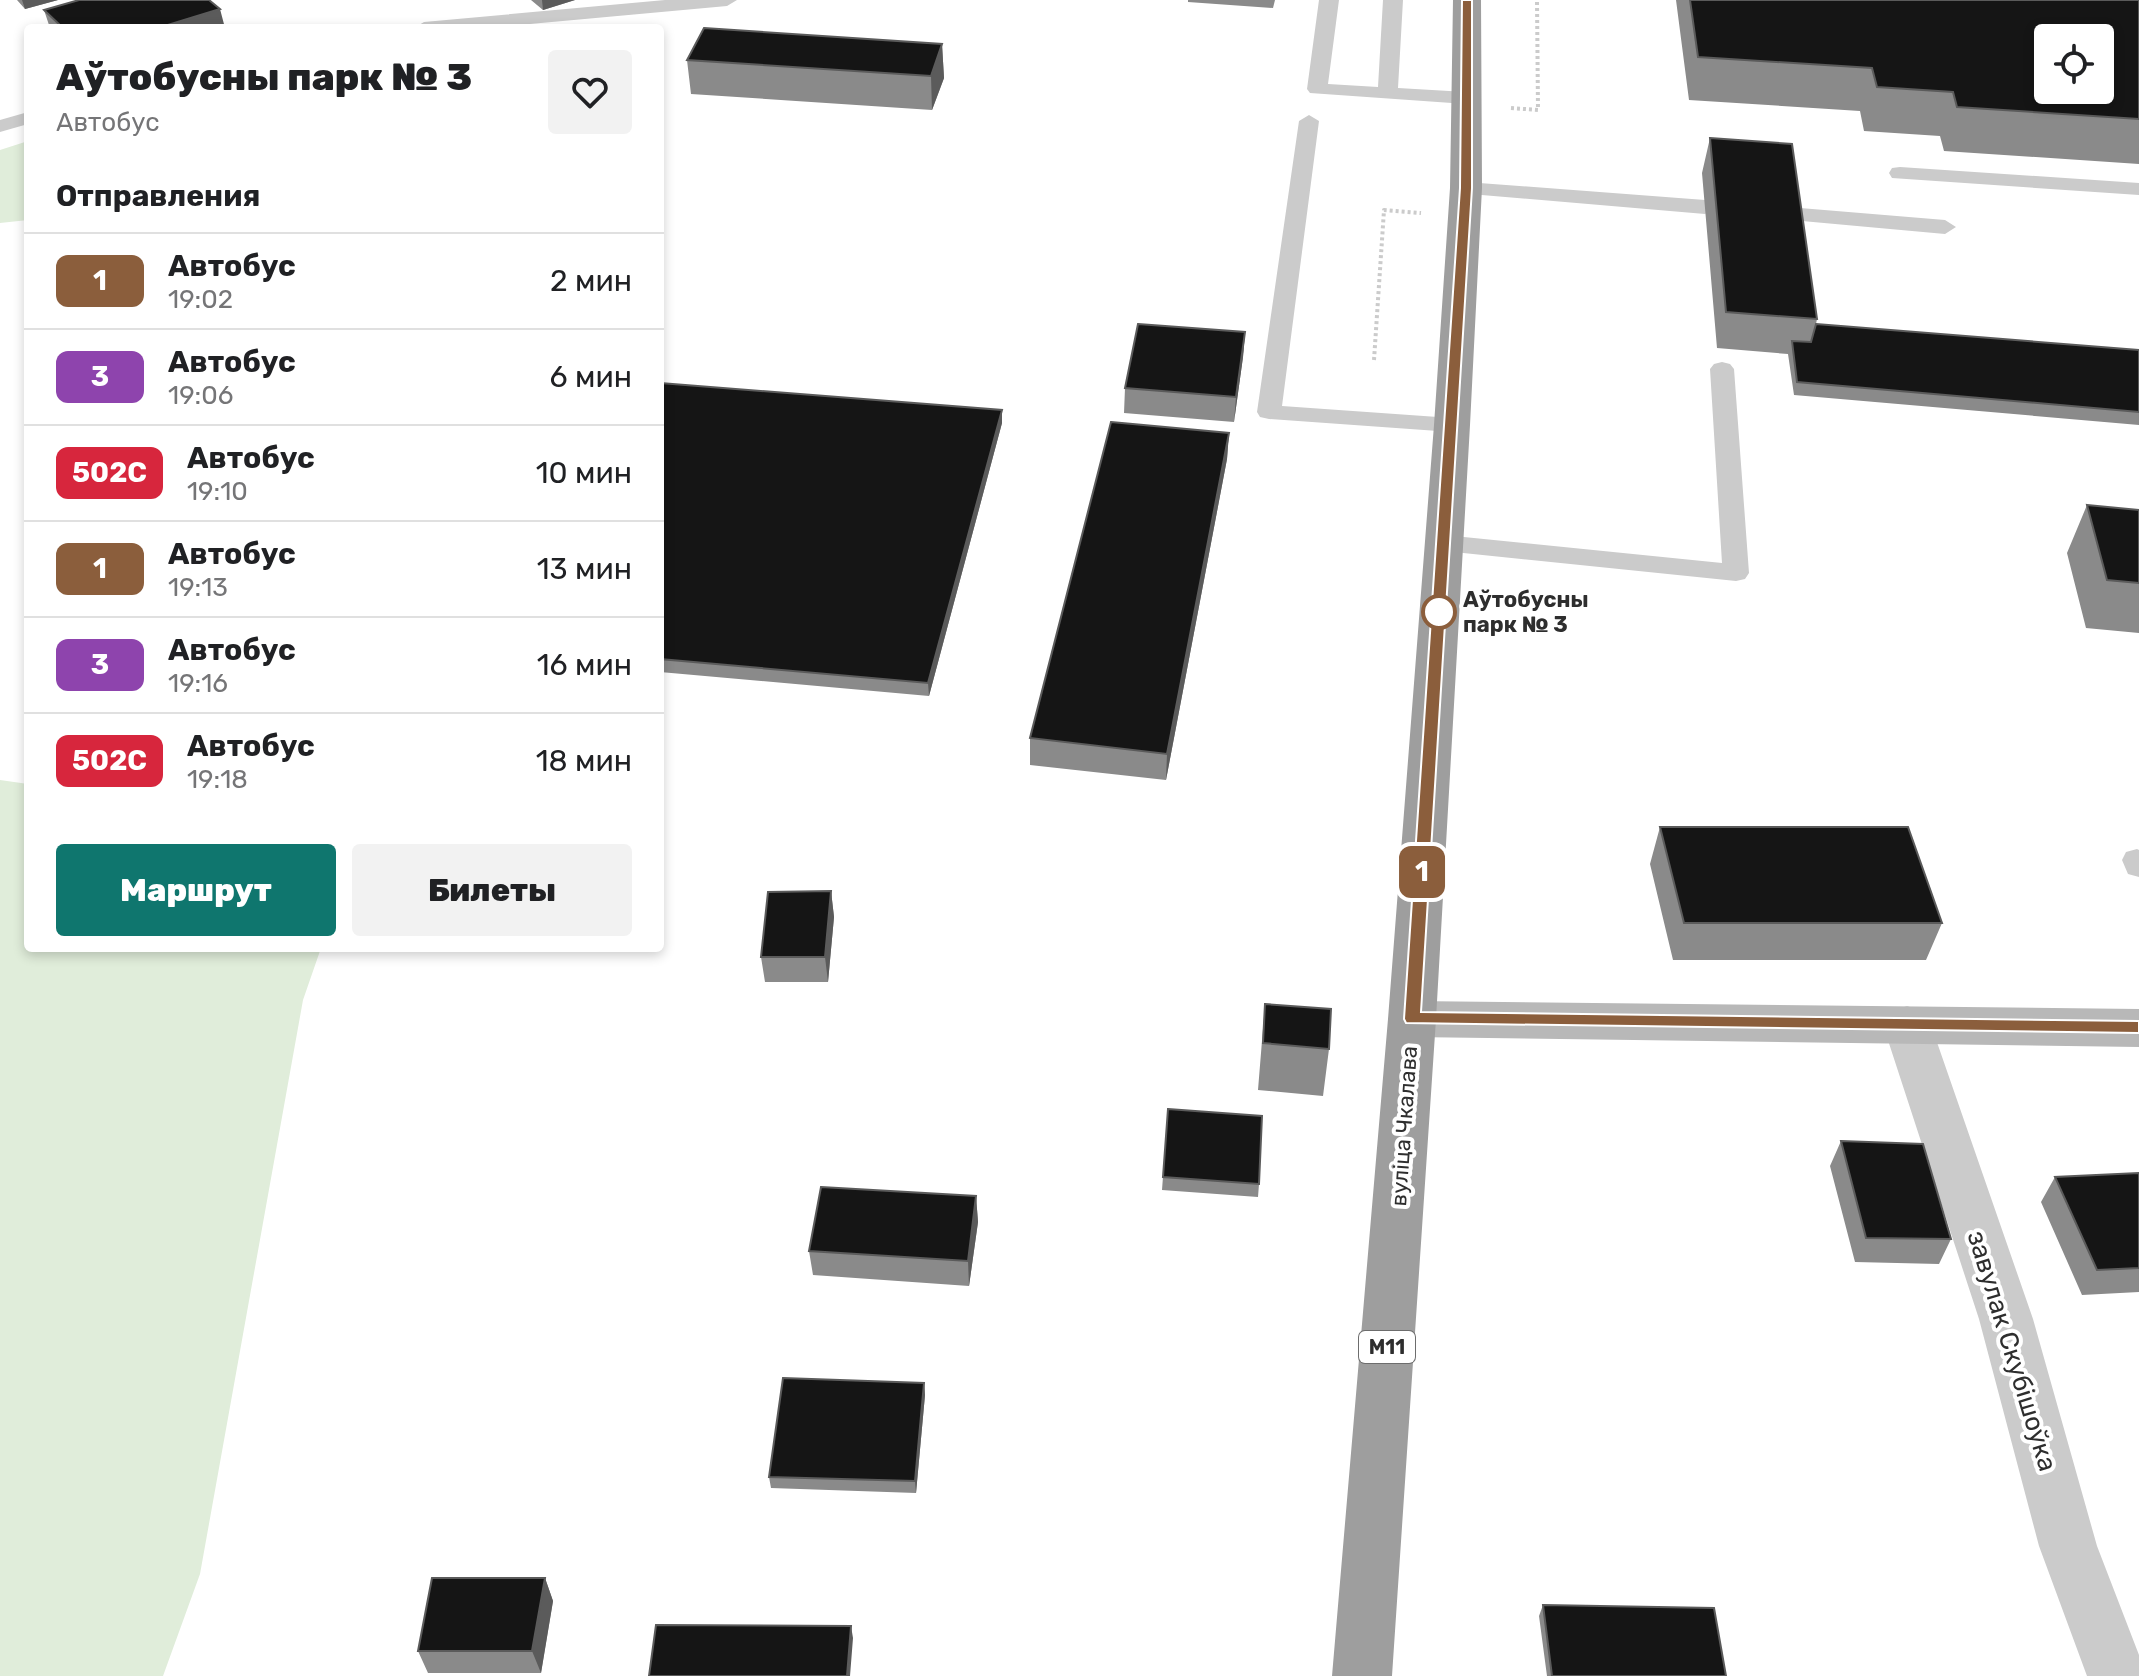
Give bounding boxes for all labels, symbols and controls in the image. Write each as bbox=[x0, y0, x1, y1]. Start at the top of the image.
map controls bbox=[2034, 24, 2114, 104]
button: locate bbox=[2034, 24, 2114, 104]
button: heart bbox=[548, 50, 632, 134]
text: Аўтобусны парк № 3 bbox=[56, 54, 472, 100]
text: Автобус bbox=[56, 107, 159, 138]
text: Отправления bbox=[56, 178, 260, 214]
text: Автобус bbox=[168, 248, 296, 284]
text: 2 мин bbox=[550, 263, 632, 299]
text: 1 bbox=[93, 264, 107, 297]
text: 19:02 bbox=[168, 284, 233, 315]
text: Автобус bbox=[168, 344, 296, 380]
text: 6 мин bbox=[550, 359, 632, 395]
text: 3 bbox=[91, 360, 109, 393]
text: 19:06 bbox=[168, 380, 233, 411]
text: Автобус bbox=[187, 440, 315, 476]
text: 10 мин bbox=[536, 455, 632, 491]
text: 502С bbox=[72, 456, 147, 489]
text: 19:10 bbox=[187, 476, 248, 507]
text: Автобус bbox=[168, 536, 296, 572]
text: 13 мин bbox=[537, 551, 632, 587]
text: 1 bbox=[93, 552, 107, 585]
text: 19:13 bbox=[168, 572, 228, 603]
place label: Аўтобусны парк № 3 bbox=[1463, 586, 1589, 638]
marker: Аўтобусны парк № 3 bbox=[1422, 595, 1456, 629]
text: Автобус bbox=[168, 632, 296, 668]
text: 16 мин bbox=[537, 647, 632, 683]
text: 3 bbox=[91, 648, 109, 681]
text: 19:16 bbox=[168, 668, 228, 699]
text: Автобус bbox=[187, 728, 315, 764]
text: 18 мин bbox=[536, 743, 632, 779]
text: 502С bbox=[72, 744, 147, 777]
text: 19:18 bbox=[187, 764, 248, 795]
button: Маршрут bbox=[56, 844, 336, 936]
button: Билеты bbox=[352, 844, 632, 936]
line badge: 1 bbox=[1396, 846, 1448, 898]
text: 1 bbox=[1415, 855, 1429, 888]
street label: вуліца Чкалава bbox=[1385, 1045, 1423, 1207]
street label: завулак Скубішоўка bbox=[1961, 1227, 2063, 1475]
road number: М11 bbox=[1359, 1331, 1415, 1363]

